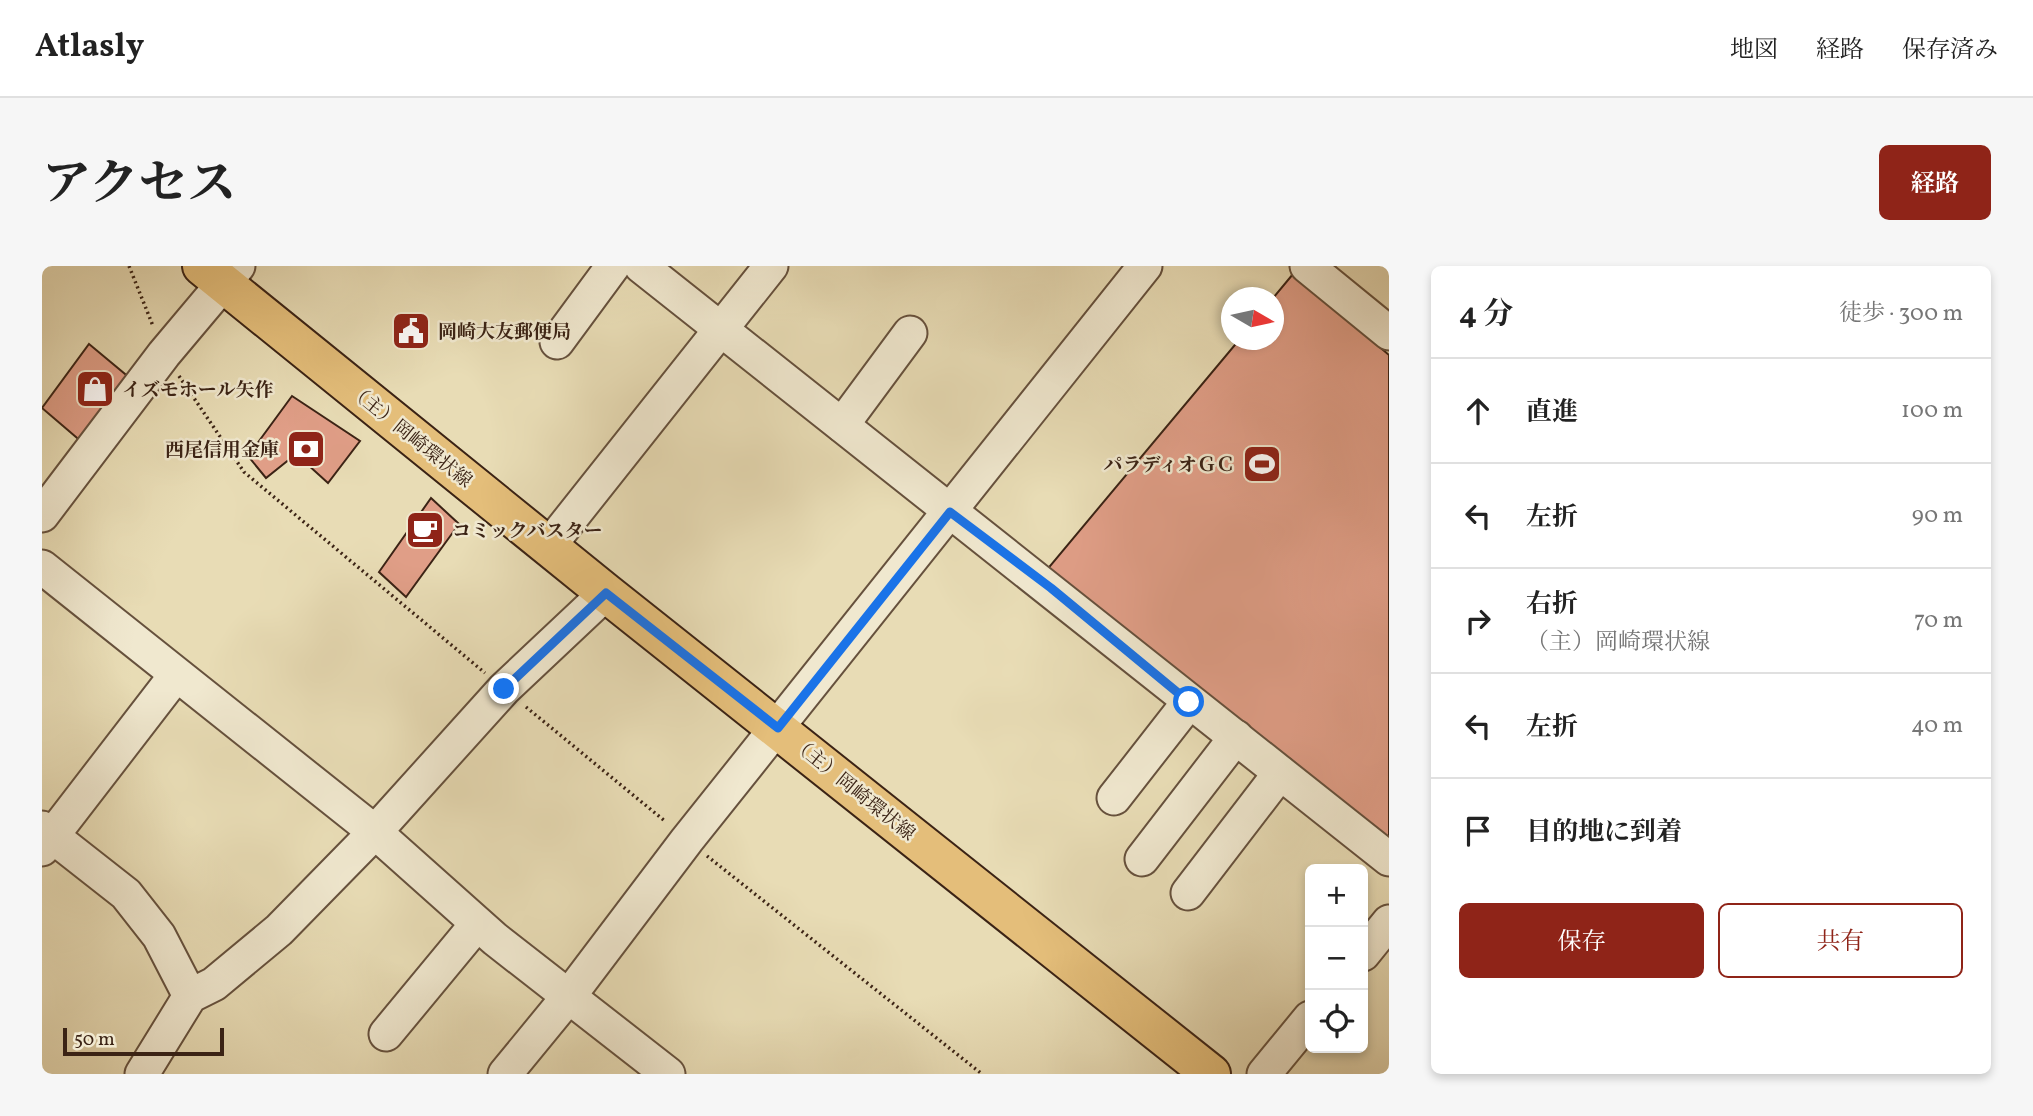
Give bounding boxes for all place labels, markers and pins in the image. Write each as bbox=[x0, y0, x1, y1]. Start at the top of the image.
public building icon: 岡崎大友郵便局 bbox=[390, 310, 432, 352]
place label: 岡崎大友郵便局 bbox=[438, 320, 571, 346]
shop icon: イズモホール矢作 bbox=[74, 368, 116, 410]
place label: イズモホール矢作 bbox=[122, 378, 273, 404]
bank icon: 西尾信用金庫 bbox=[285, 428, 327, 470]
place label: 西尾信用金庫 bbox=[165, 438, 279, 464]
sports icon: パラディオＧＣ bbox=[1241, 443, 1283, 485]
place label: パラディオＧＣ bbox=[1104, 453, 1235, 479]
cafe icon: コミックバスター bbox=[404, 509, 446, 551]
place label: コミックバスター bbox=[452, 519, 602, 545]

